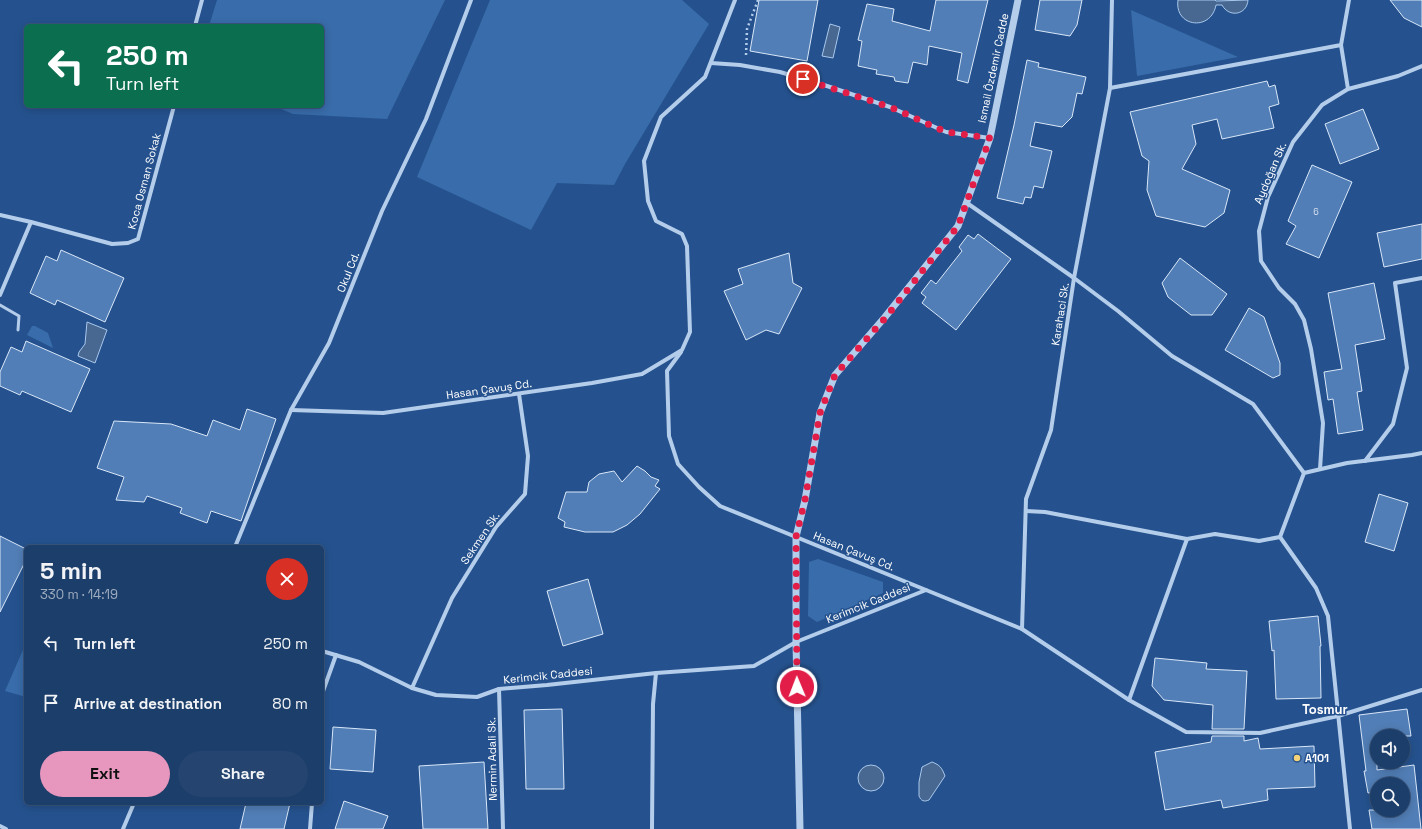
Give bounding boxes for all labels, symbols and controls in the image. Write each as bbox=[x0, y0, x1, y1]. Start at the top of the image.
street label: Ismail Ôzdemir Cadde bbox=[975, 12, 1011, 124]
text: 250 m bbox=[106, 37, 189, 73]
icon: left bbox=[40, 40, 92, 92]
pin bbox=[786, 62, 820, 96]
icon: arrive bbox=[792, 68, 814, 90]
text: Turn left bbox=[106, 72, 179, 95]
street label: Koca Osman Sokak bbox=[124, 131, 164, 231]
street label: Aydoğan Sk. bbox=[1251, 140, 1289, 206]
house number: 6 bbox=[1313, 206, 1319, 218]
street label: Okul Cd. bbox=[334, 249, 363, 294]
street label: Karahaci Sk. bbox=[1048, 281, 1072, 347]
street label: Hasan Çavuş Cd. bbox=[445, 376, 533, 402]
street label: Sekmen Sk. bbox=[457, 509, 503, 567]
street label: Hasan Çavuş Cd. bbox=[811, 528, 897, 574]
text: 5 min bbox=[40, 555, 102, 586]
button: close bbox=[266, 558, 308, 600]
street label: Kerimcik Caddesi bbox=[824, 580, 912, 626]
text: 330 m · 14:19 bbox=[40, 586, 118, 603]
icon: left bbox=[40, 632, 62, 654]
text: Turn left bbox=[74, 634, 136, 653]
text: 250 m bbox=[264, 634, 308, 653]
street label: Kerimcik Caddesi bbox=[503, 663, 594, 687]
position arrow bbox=[776, 666, 818, 708]
icon: arrive bbox=[40, 692, 62, 714]
text: Arrive at destination bbox=[74, 694, 222, 713]
text: 80 m bbox=[272, 694, 308, 713]
district label: Tosmur bbox=[1302, 701, 1348, 718]
street label: Nermin Adali Sk. bbox=[484, 717, 500, 801]
map controls bbox=[1370, 729, 1410, 817]
button: sound bbox=[1370, 729, 1410, 769]
button: Exit bbox=[40, 751, 170, 797]
button: Share bbox=[178, 751, 308, 797]
place label: A101 bbox=[1305, 751, 1329, 765]
marker: A101 bbox=[1292, 753, 1302, 763]
button: search bbox=[1370, 777, 1410, 817]

